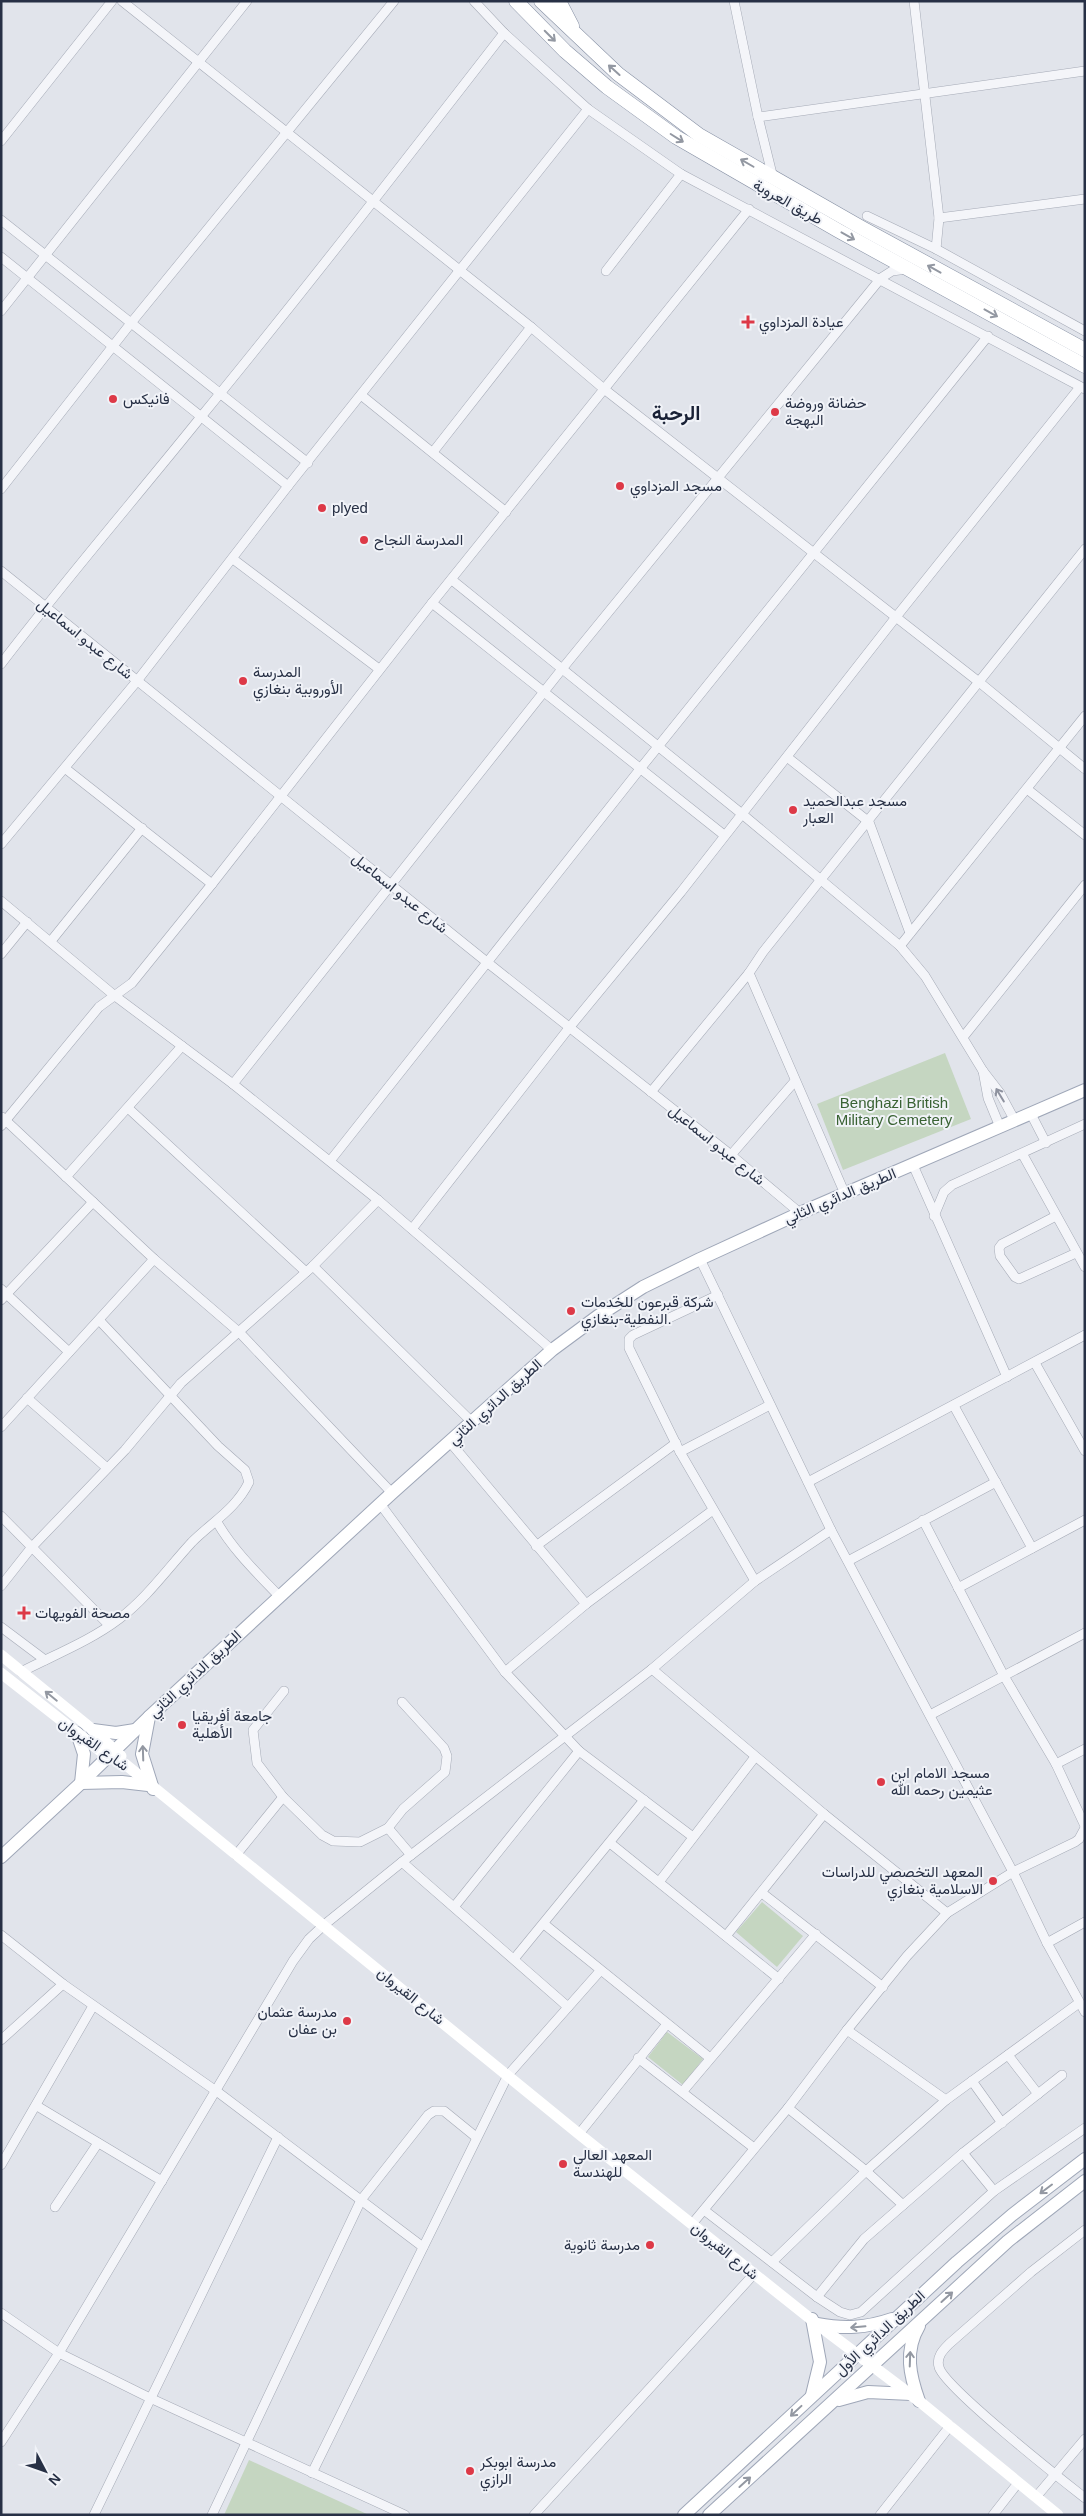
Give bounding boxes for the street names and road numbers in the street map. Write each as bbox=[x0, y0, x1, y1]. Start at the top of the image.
street label: طريق العروبة bbox=[750, 176, 826, 229]
street label: شارع عبدو اسماعيل bbox=[32, 595, 137, 685]
street label: شارع عبدو اسماعيل bbox=[347, 849, 452, 939]
street label: شارع عبدو اسماعيل bbox=[664, 1101, 769, 1191]
street label: الطريق الدائري الثاني bbox=[781, 1164, 900, 1231]
street label: الطريق الدائري الثاني bbox=[444, 1355, 548, 1452]
street label: الطريق الدائري الثاني bbox=[145, 1626, 248, 1724]
street label: شارع القيروان bbox=[54, 1713, 133, 1776]
street label: شارع القيروان bbox=[372, 1963, 448, 2030]
street label: شارع القيروان bbox=[686, 2218, 762, 2285]
street label: الطريق الدائري الأول bbox=[831, 2287, 932, 2382]

